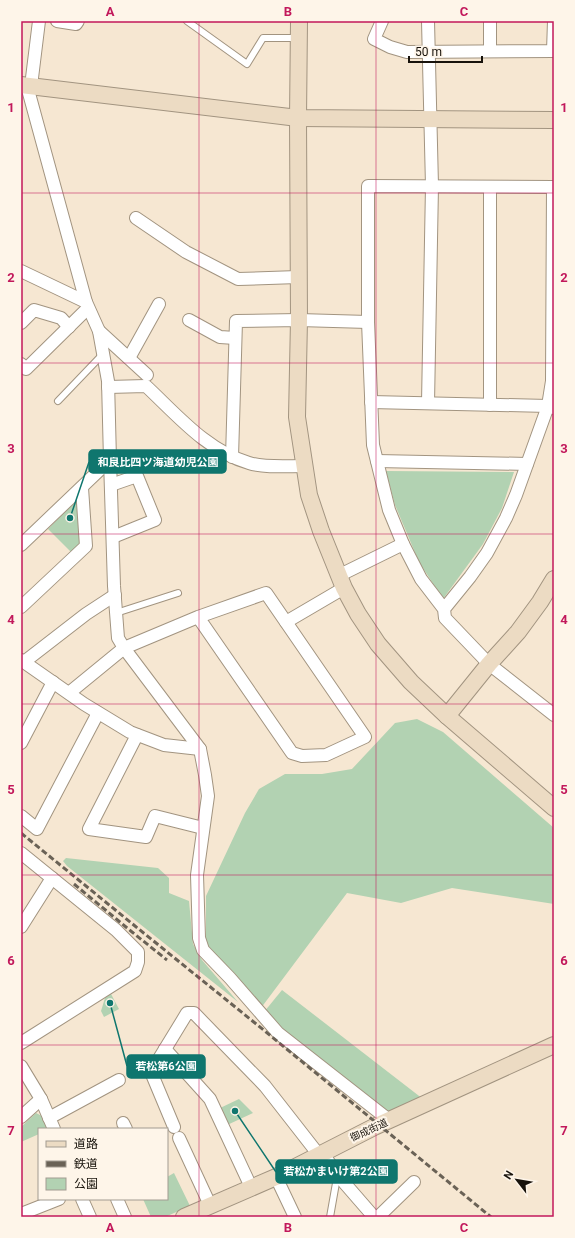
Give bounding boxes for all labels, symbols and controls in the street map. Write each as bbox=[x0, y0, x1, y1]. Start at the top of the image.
text: A bbox=[106, 4, 115, 19]
text: B bbox=[284, 4, 292, 19]
text: C bbox=[460, 4, 469, 19]
scale bar bbox=[409, 38, 482, 64]
text: 50 m bbox=[415, 45, 442, 59]
text: 1 bbox=[7, 100, 15, 115]
text: 1 bbox=[560, 100, 568, 115]
text: 2 bbox=[7, 270, 15, 285]
text: 2 bbox=[560, 270, 568, 285]
text: 3 bbox=[7, 441, 15, 456]
text: 3 bbox=[560, 441, 568, 456]
callout: 和良比四ツ海道幼児公園 bbox=[89, 450, 226, 473]
text: 和良比四ツ海道幼児公園 bbox=[98, 456, 219, 469]
text: 4 bbox=[7, 612, 15, 627]
text: 4 bbox=[560, 612, 568, 627]
text: 5 bbox=[7, 782, 15, 797]
text: 5 bbox=[560, 782, 568, 797]
text: 6 bbox=[7, 953, 15, 968]
text: 6 bbox=[560, 953, 568, 968]
callout: 若松第6公園 bbox=[127, 1055, 205, 1078]
text: 若松第6公園 bbox=[135, 1060, 197, 1073]
street label: 御成街道 bbox=[349, 1117, 389, 1143]
text: 7 bbox=[7, 1123, 15, 1138]
text: 7 bbox=[560, 1123, 568, 1138]
legend bbox=[38, 1128, 168, 1200]
text: 道路 bbox=[74, 1137, 98, 1151]
text: 鉄道 bbox=[74, 1157, 98, 1171]
callout: 若松かまいけ第2公園 bbox=[276, 1160, 397, 1183]
north arrow bbox=[497, 1160, 537, 1200]
text: 若松かまいけ第2公園 bbox=[283, 1165, 389, 1178]
text: N bbox=[501, 1168, 517, 1182]
text: 公園 bbox=[74, 1177, 98, 1191]
text: A bbox=[106, 1220, 115, 1235]
text: B bbox=[284, 1220, 292, 1235]
text: C bbox=[460, 1220, 469, 1235]

